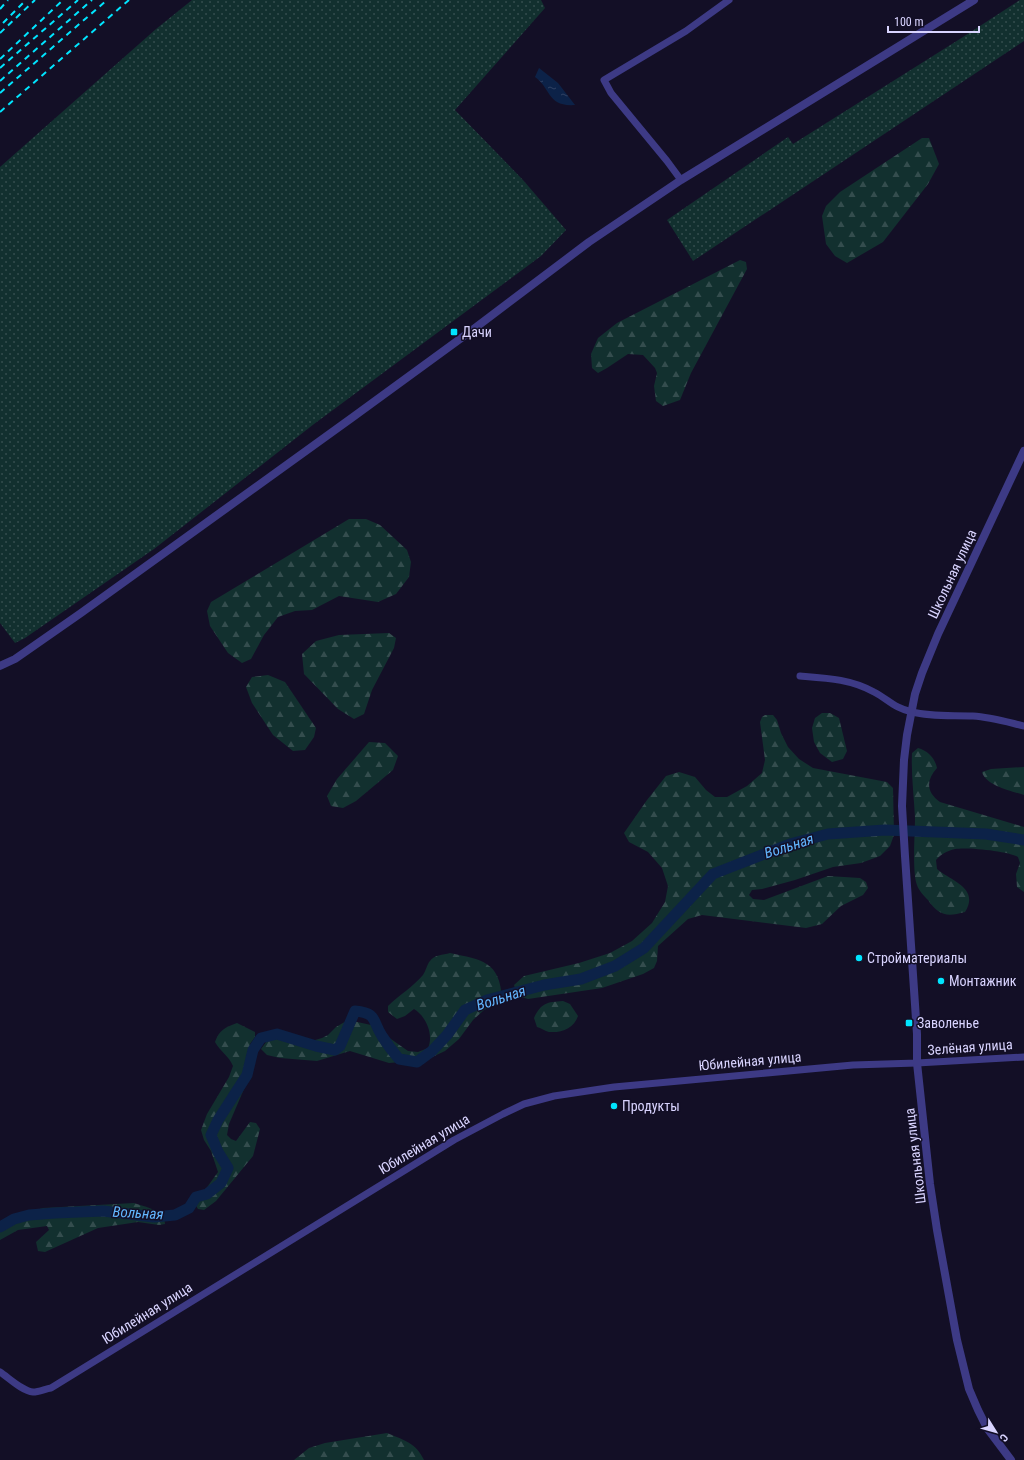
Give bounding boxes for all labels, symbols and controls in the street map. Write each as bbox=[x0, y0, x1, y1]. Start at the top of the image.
scale bar bbox=[888, 8, 979, 34]
text: 100 m bbox=[894, 15, 924, 29]
place label: Дачи bbox=[462, 324, 492, 340]
marker: Дачи bbox=[449, 327, 459, 337]
street label: Школьная улица bbox=[924, 527, 980, 621]
water label: Вольная bbox=[762, 830, 816, 862]
place label: Стройматериалы bbox=[867, 950, 967, 966]
marker: Стройматериалы bbox=[854, 953, 864, 963]
place label: Монтажник bbox=[949, 973, 1017, 989]
marker: Монтажник bbox=[936, 976, 946, 986]
water label: Вольная bbox=[474, 982, 528, 1014]
place label: Заволенье bbox=[917, 1015, 979, 1031]
marker: Заволенье bbox=[904, 1018, 914, 1028]
street label: Зелёная улица bbox=[927, 1036, 1013, 1058]
street label: Юбилейная улица bbox=[698, 1049, 802, 1073]
place label: Продукты bbox=[622, 1098, 680, 1114]
marker: Продукты bbox=[609, 1101, 619, 1111]
street label: Школьная улица bbox=[901, 1107, 929, 1205]
street label: Юбилейная улица bbox=[376, 1111, 472, 1177]
water label: Вольная bbox=[112, 1203, 164, 1223]
street label: Юбилейная улица bbox=[99, 1279, 195, 1347]
north arrow bbox=[976, 1412, 1016, 1452]
text: С bbox=[997, 1431, 1011, 1444]

